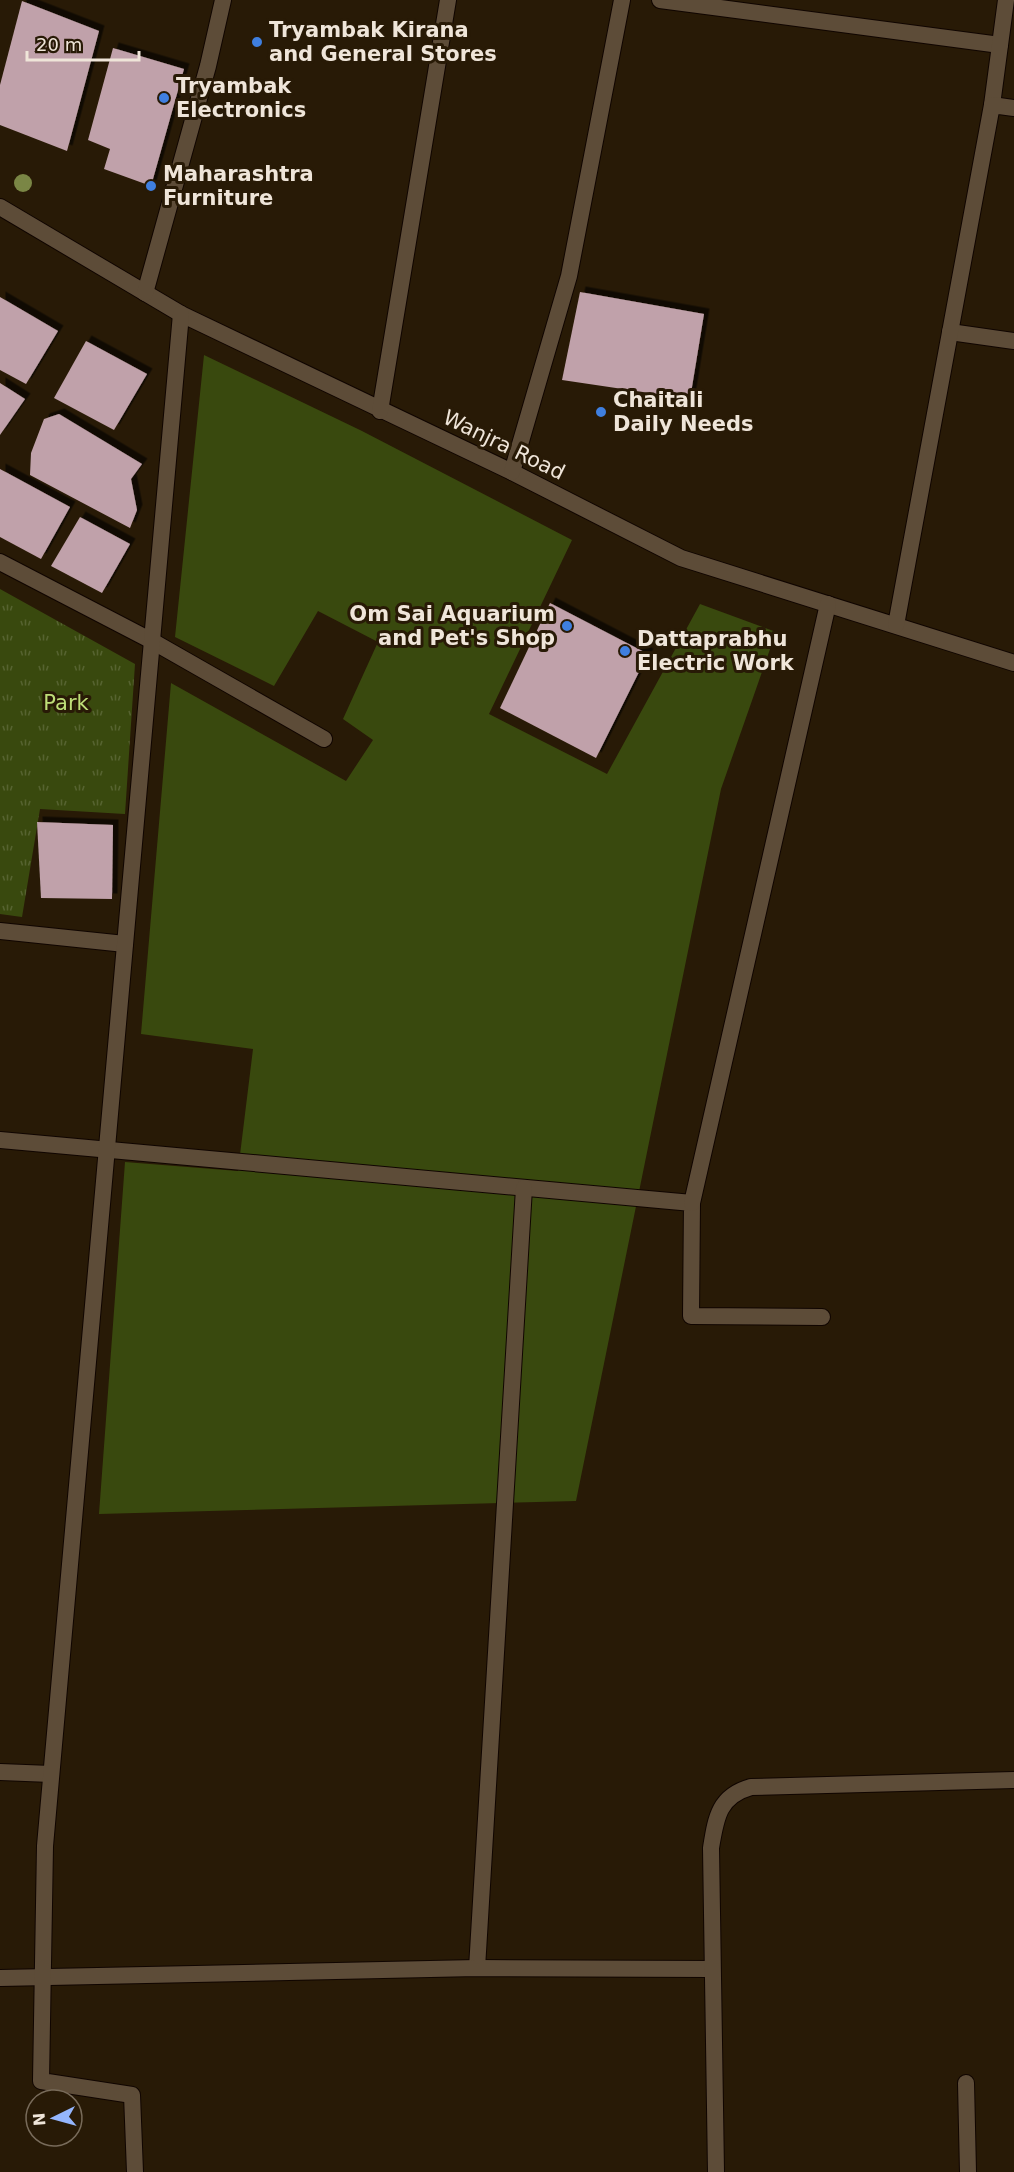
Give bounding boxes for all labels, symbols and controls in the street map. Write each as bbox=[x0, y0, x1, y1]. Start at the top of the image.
place label: Tryambak Kirana and General Stores bbox=[269, 18, 497, 66]
scale bar bbox=[27, 24, 140, 62]
text: 20 m bbox=[36, 34, 82, 55]
marker: Tryambak Kirana and General Stores bbox=[250, 35, 264, 49]
place label: Tryambak Electronics bbox=[176, 74, 306, 122]
marker: Tryambak Electronics bbox=[157, 91, 171, 105]
place label: Maharashtra Furniture bbox=[163, 162, 314, 210]
marker: Maharashtra Furniture bbox=[144, 179, 158, 193]
place label: Chaitali Daily Needs bbox=[613, 388, 754, 436]
street label: Wanjra Road bbox=[439, 405, 569, 485]
marker: Chaitali Daily Needs bbox=[594, 405, 608, 419]
place label: Om Sai Aquarium and Pet's Shop bbox=[349, 602, 555, 650]
marker: Om Sai Aquarium and Pet's Shop bbox=[560, 619, 574, 633]
place label: Dattaprabhu Electric Work bbox=[637, 627, 795, 675]
marker: Dattaprabhu Electric Work bbox=[618, 644, 632, 658]
park label: Park bbox=[43, 691, 90, 715]
north arrow bbox=[24, 2088, 84, 2148]
text: N bbox=[30, 2112, 50, 2127]

